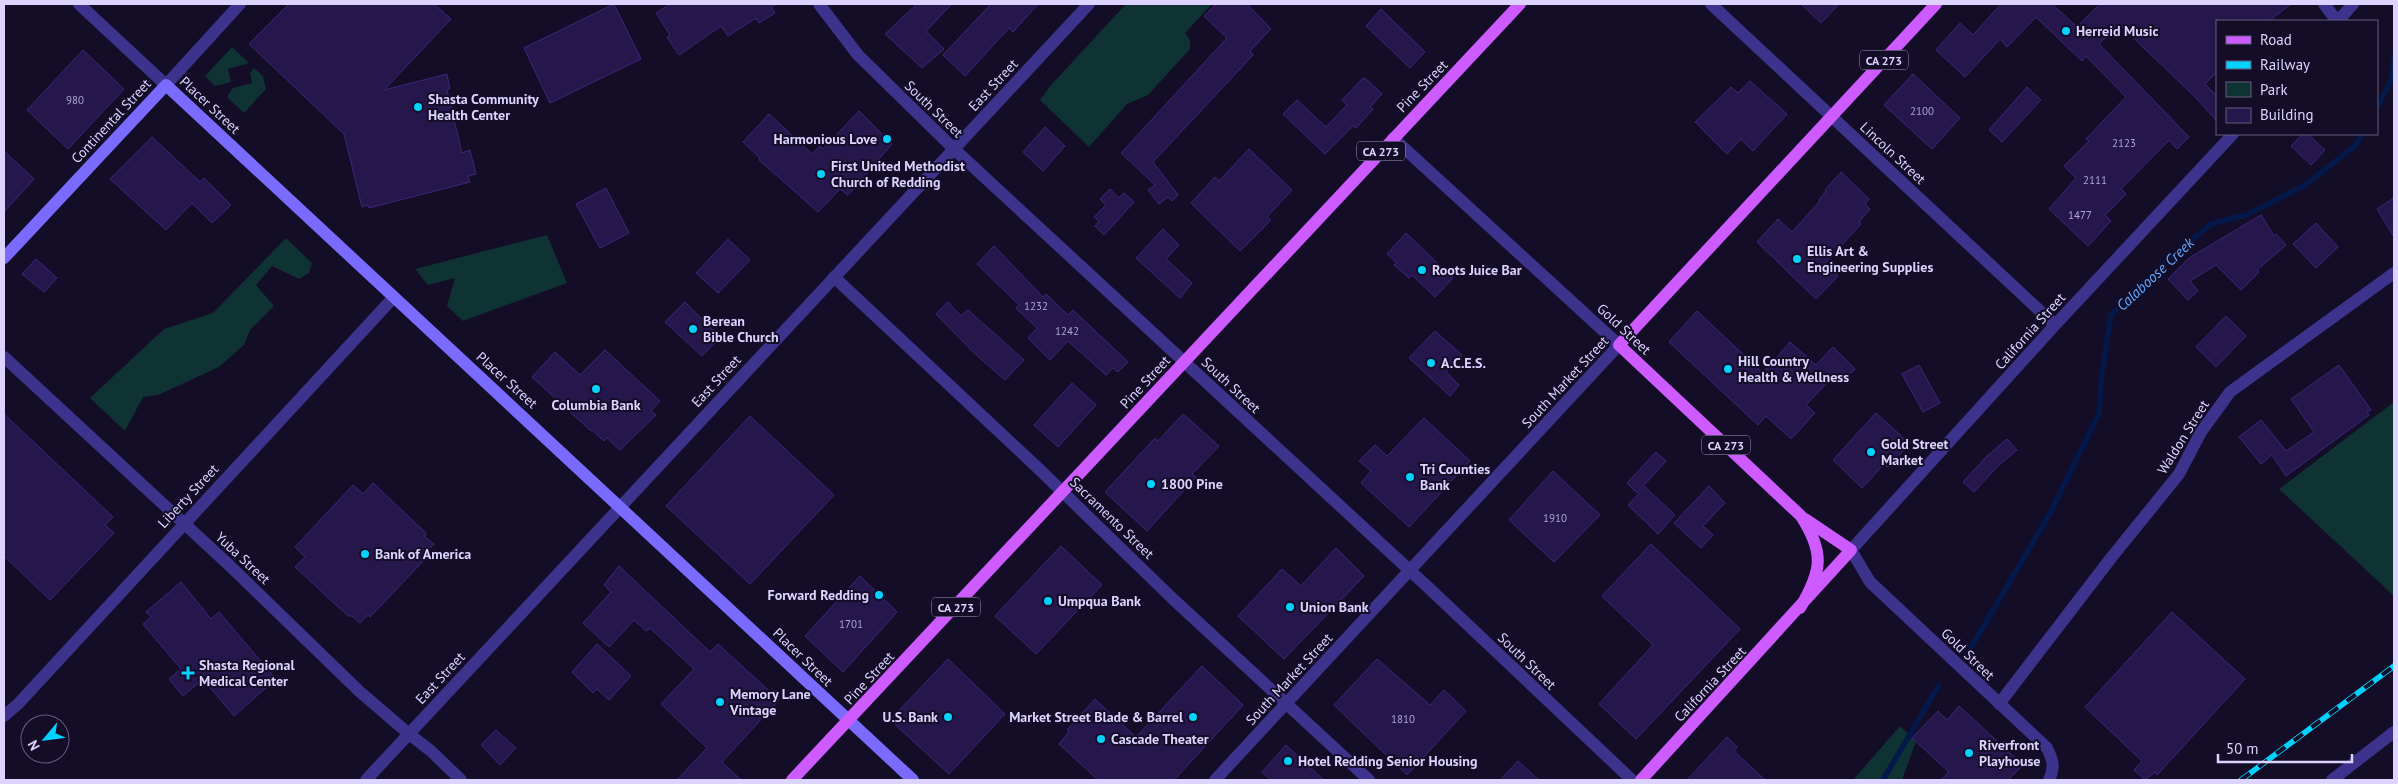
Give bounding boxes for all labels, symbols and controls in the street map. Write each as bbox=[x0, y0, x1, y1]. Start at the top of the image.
legend bbox=[2216, 20, 2378, 135]
place label: Herreid Music bbox=[2076, 22, 2159, 40]
marker: Herreid Music bbox=[2060, 25, 2072, 37]
text: Road bbox=[2260, 30, 2292, 49]
road number: CA 273 bbox=[1860, 50, 1908, 70]
street label: East Street bbox=[964, 55, 1022, 115]
text: Railway bbox=[2260, 55, 2310, 74]
street label: Pine Street bbox=[1393, 56, 1452, 116]
street label: Placer Street bbox=[176, 72, 244, 138]
street label: Continental Street bbox=[67, 75, 155, 167]
street label: South Street bbox=[901, 77, 967, 141]
text: Park bbox=[2260, 80, 2288, 99]
place label: Shasta Community Health Center bbox=[428, 90, 539, 124]
house number: 980 bbox=[66, 93, 84, 107]
marker: Shasta Community Health Center bbox=[412, 101, 424, 113]
house number: 2100 bbox=[1910, 104, 1934, 118]
text: Building bbox=[2260, 105, 2314, 124]
street label: Lincoln Street bbox=[1856, 118, 1930, 188]
place label: Harmonious Love bbox=[774, 130, 877, 148]
marker: Harmonious Love bbox=[881, 133, 893, 145]
house number: 2123 bbox=[2112, 136, 2136, 150]
road number: CA 273 bbox=[1357, 142, 1405, 160]
place label: First United Methodist Church of Redding bbox=[831, 157, 965, 191]
marker: First United Methodist Church of Redding bbox=[815, 168, 827, 180]
house number: 2111 bbox=[2083, 173, 2107, 187]
house number: 1477 bbox=[2068, 208, 2092, 222]
water label: Calaboose Creek bbox=[2112, 232, 2199, 315]
place label: Ellis Art & Engineering Supplies bbox=[1807, 242, 1933, 276]
marker: Ellis Art & Engineering Supplies bbox=[1791, 253, 1803, 265]
place label: Roots Juice Bar bbox=[1432, 261, 1522, 279]
marker: Roots Juice Bar bbox=[1416, 264, 1428, 276]
street label: California Street bbox=[1991, 289, 2069, 373]
house number: 1232 bbox=[1024, 299, 1048, 313]
street label: Gold Street bbox=[1593, 300, 1655, 359]
place label: Berean Bible Church bbox=[703, 312, 779, 346]
marker: Berean Bible Church bbox=[687, 323, 699, 335]
house number: 1242 bbox=[1055, 324, 1079, 338]
street label: South Market Street bbox=[1518, 332, 1612, 432]
street label: Placer Street bbox=[473, 348, 542, 412]
street label: East Street bbox=[687, 351, 745, 411]
street label: Pine Street bbox=[1116, 352, 1174, 412]
place label: Hill Country Health & Wellness bbox=[1738, 352, 1849, 386]
street label: South Street bbox=[1198, 353, 1265, 417]
place label: A.C.E.S. bbox=[1441, 354, 1486, 372]
marker: A.C.E.S. bbox=[1425, 357, 1437, 369]
marker: Hill Country Health & Wellness bbox=[1722, 363, 1734, 375]
marker: Columbia Bank bbox=[590, 383, 602, 395]
place label: Columbia Bank bbox=[551, 396, 641, 414]
street label: Waldon Street bbox=[2153, 396, 2213, 477]
place label: Gold Street Market bbox=[1881, 435, 1949, 469]
road number: CA 273 bbox=[1702, 436, 1750, 454]
marker: Gold Street Market bbox=[1865, 446, 1877, 458]
street label: Liberty Street bbox=[154, 460, 222, 532]
place label: Tri Counties Bank bbox=[1420, 460, 1490, 494]
marker: Tri Counties Bank bbox=[1404, 471, 1416, 483]
street label: Sacramento Street bbox=[1066, 473, 1158, 563]
place label: 1800 Pine bbox=[1161, 475, 1223, 493]
marker: 1800 Pine bbox=[1145, 478, 1157, 490]
house number: 1910 bbox=[1543, 511, 1567, 525]
street label: Yuba Street bbox=[212, 528, 274, 588]
place label: Bank of America bbox=[375, 545, 471, 563]
marker: Bank of America bbox=[359, 548, 371, 560]
place label: Forward Redding bbox=[768, 586, 869, 604]
marker: Forward Redding bbox=[873, 589, 885, 601]
place label: Umpqua Bank bbox=[1058, 592, 1141, 610]
marker: Umpqua Bank bbox=[1042, 595, 1054, 607]
road number: CA 273 bbox=[932, 598, 980, 616]
place label: Union Bank bbox=[1300, 598, 1369, 616]
marker: Union Bank bbox=[1284, 601, 1296, 613]
house number: 1701 bbox=[839, 617, 863, 631]
street label: Placer Street bbox=[769, 624, 837, 690]
street label: Gold Street bbox=[1938, 624, 1999, 684]
street label: South Market Street bbox=[1242, 629, 1336, 729]
street label: South Street bbox=[1494, 629, 1560, 693]
street label: California Street bbox=[1670, 642, 1750, 726]
street label: East Street bbox=[411, 648, 469, 708]
street label: Pine Street bbox=[840, 648, 898, 708]
place label: Shasta Regional Medical Center bbox=[199, 656, 295, 690]
marker: Shasta Regional Medical Center bbox=[181, 666, 195, 680]
place label: Memory Lane Vintage bbox=[729, 685, 811, 719]
marker: Memory Lane Vintage bbox=[714, 696, 726, 708]
place label: U.S. Bank bbox=[883, 708, 938, 726]
place label: Market Street Blade & Barrel bbox=[1009, 708, 1184, 726]
marker: U.S. Bank bbox=[942, 711, 954, 723]
marker: Market Street Blade & Barrel bbox=[1187, 711, 1199, 723]
house number: 1810 bbox=[1391, 712, 1415, 726]
north arrow bbox=[20, 714, 70, 764]
place label: Cascade Theater bbox=[1111, 730, 1209, 748]
scale bar bbox=[2218, 732, 2352, 764]
marker: Cascade Theater bbox=[1095, 733, 1107, 745]
place label: Riverfront Playhouse bbox=[1979, 736, 2040, 770]
text: N bbox=[24, 737, 44, 754]
text: 50 m bbox=[2226, 739, 2259, 758]
marker: Riverfront Playhouse bbox=[1963, 747, 1975, 759]
place label: Hotel Redding Senior Housing bbox=[1298, 752, 1478, 770]
marker: Hotel Redding Senior Housing bbox=[1282, 755, 1294, 767]

